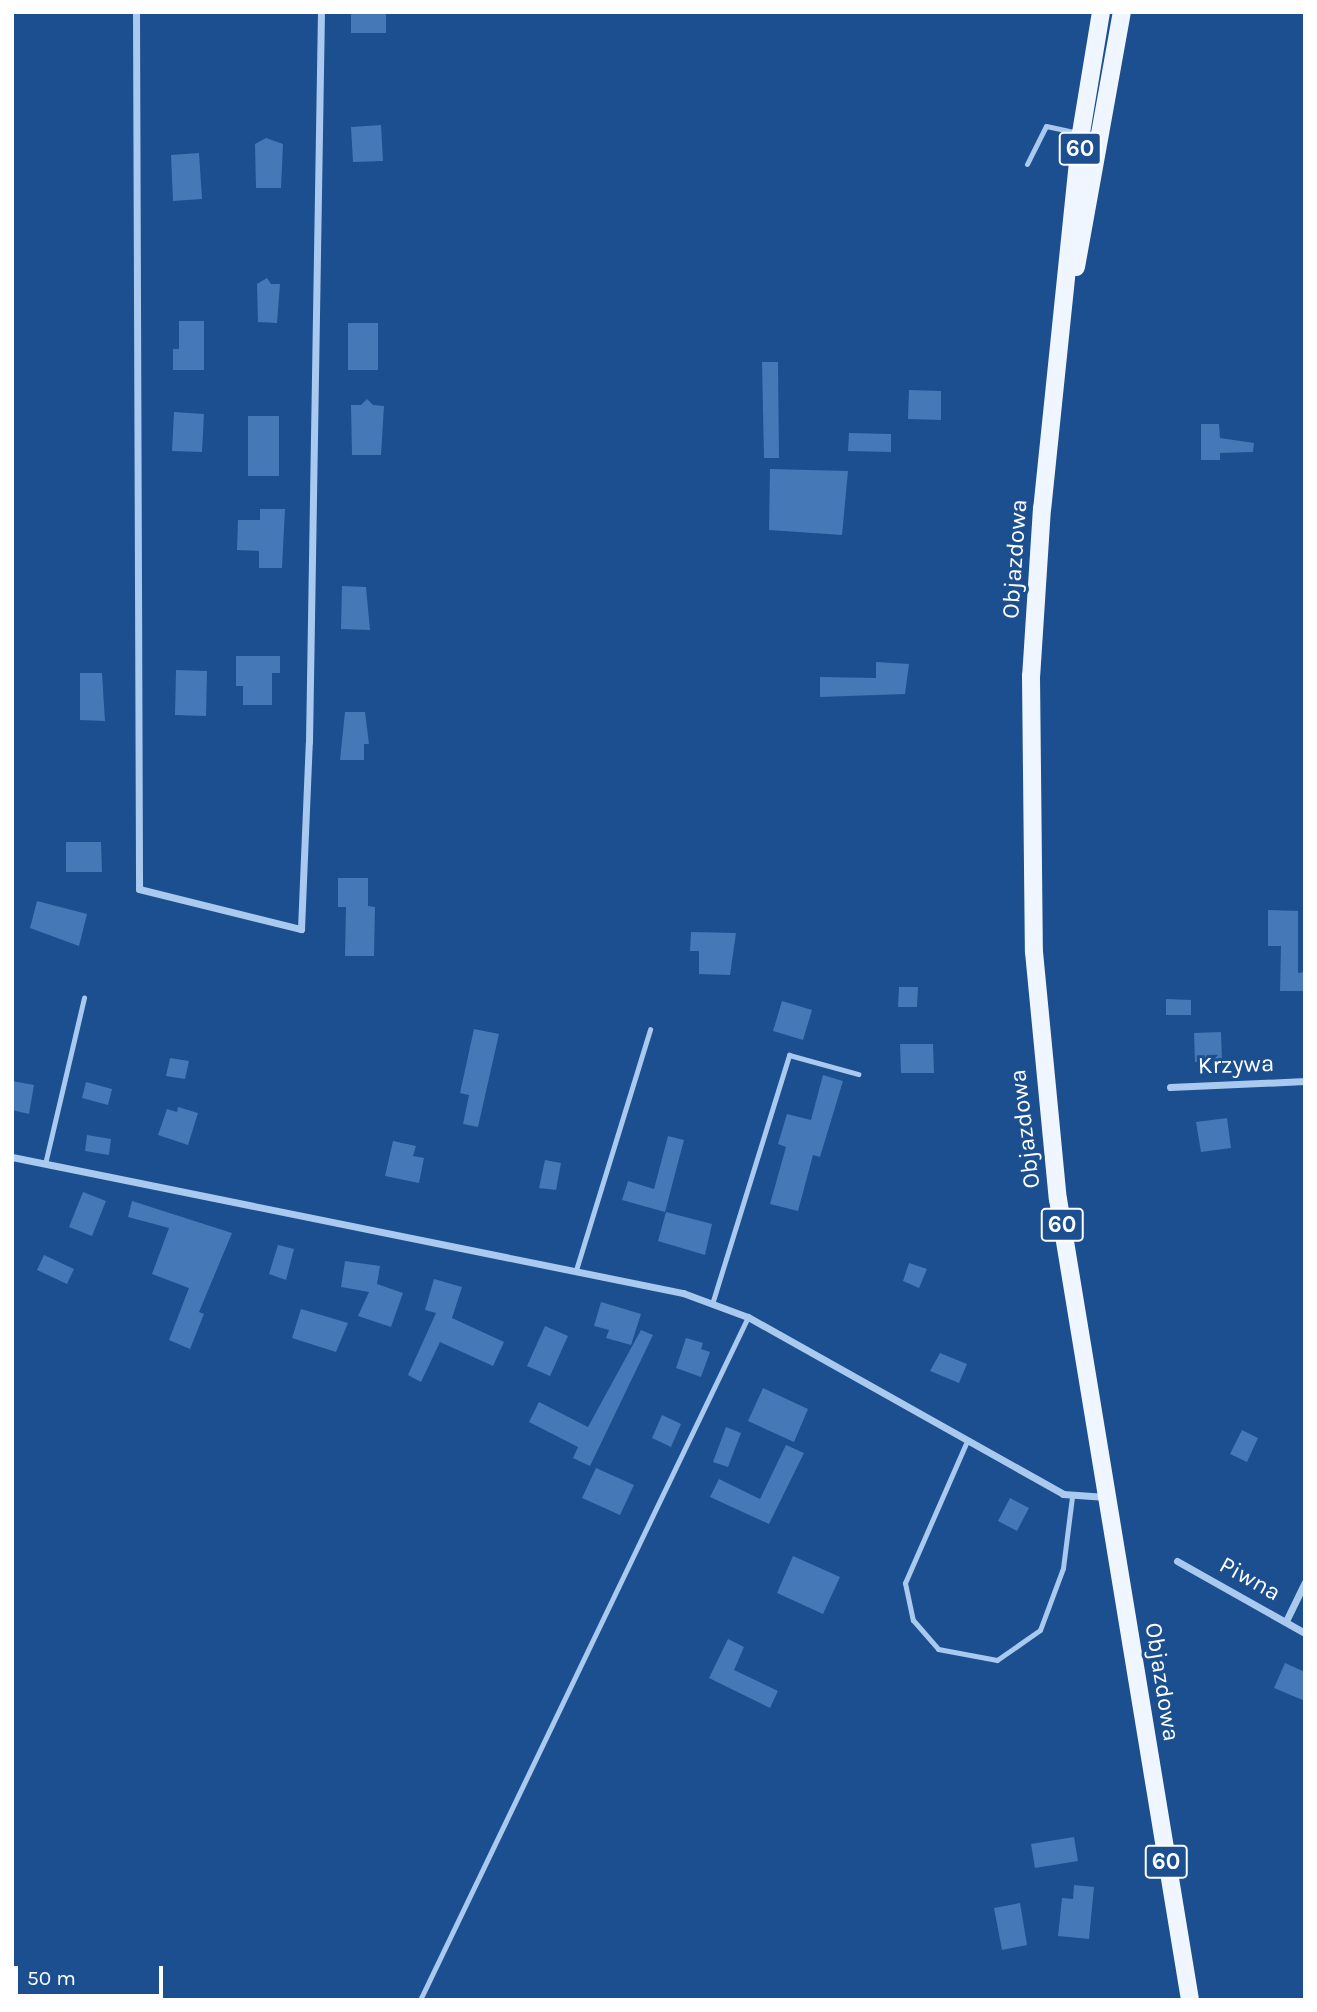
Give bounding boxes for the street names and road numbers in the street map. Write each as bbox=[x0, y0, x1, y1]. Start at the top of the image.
road number: 60 bbox=[1057, 130, 1103, 168]
street label: Objazdowa bbox=[996, 498, 1034, 620]
street label: Krzywa bbox=[1197, 1049, 1275, 1081]
street label: Objazdowa bbox=[1003, 1068, 1047, 1190]
road number: 60 bbox=[1039, 1206, 1085, 1244]
street label: Piwna bbox=[1214, 1551, 1286, 1607]
street label: Objazdowa bbox=[1138, 1621, 1186, 1743]
road number: 60 bbox=[1143, 1842, 1189, 1882]

